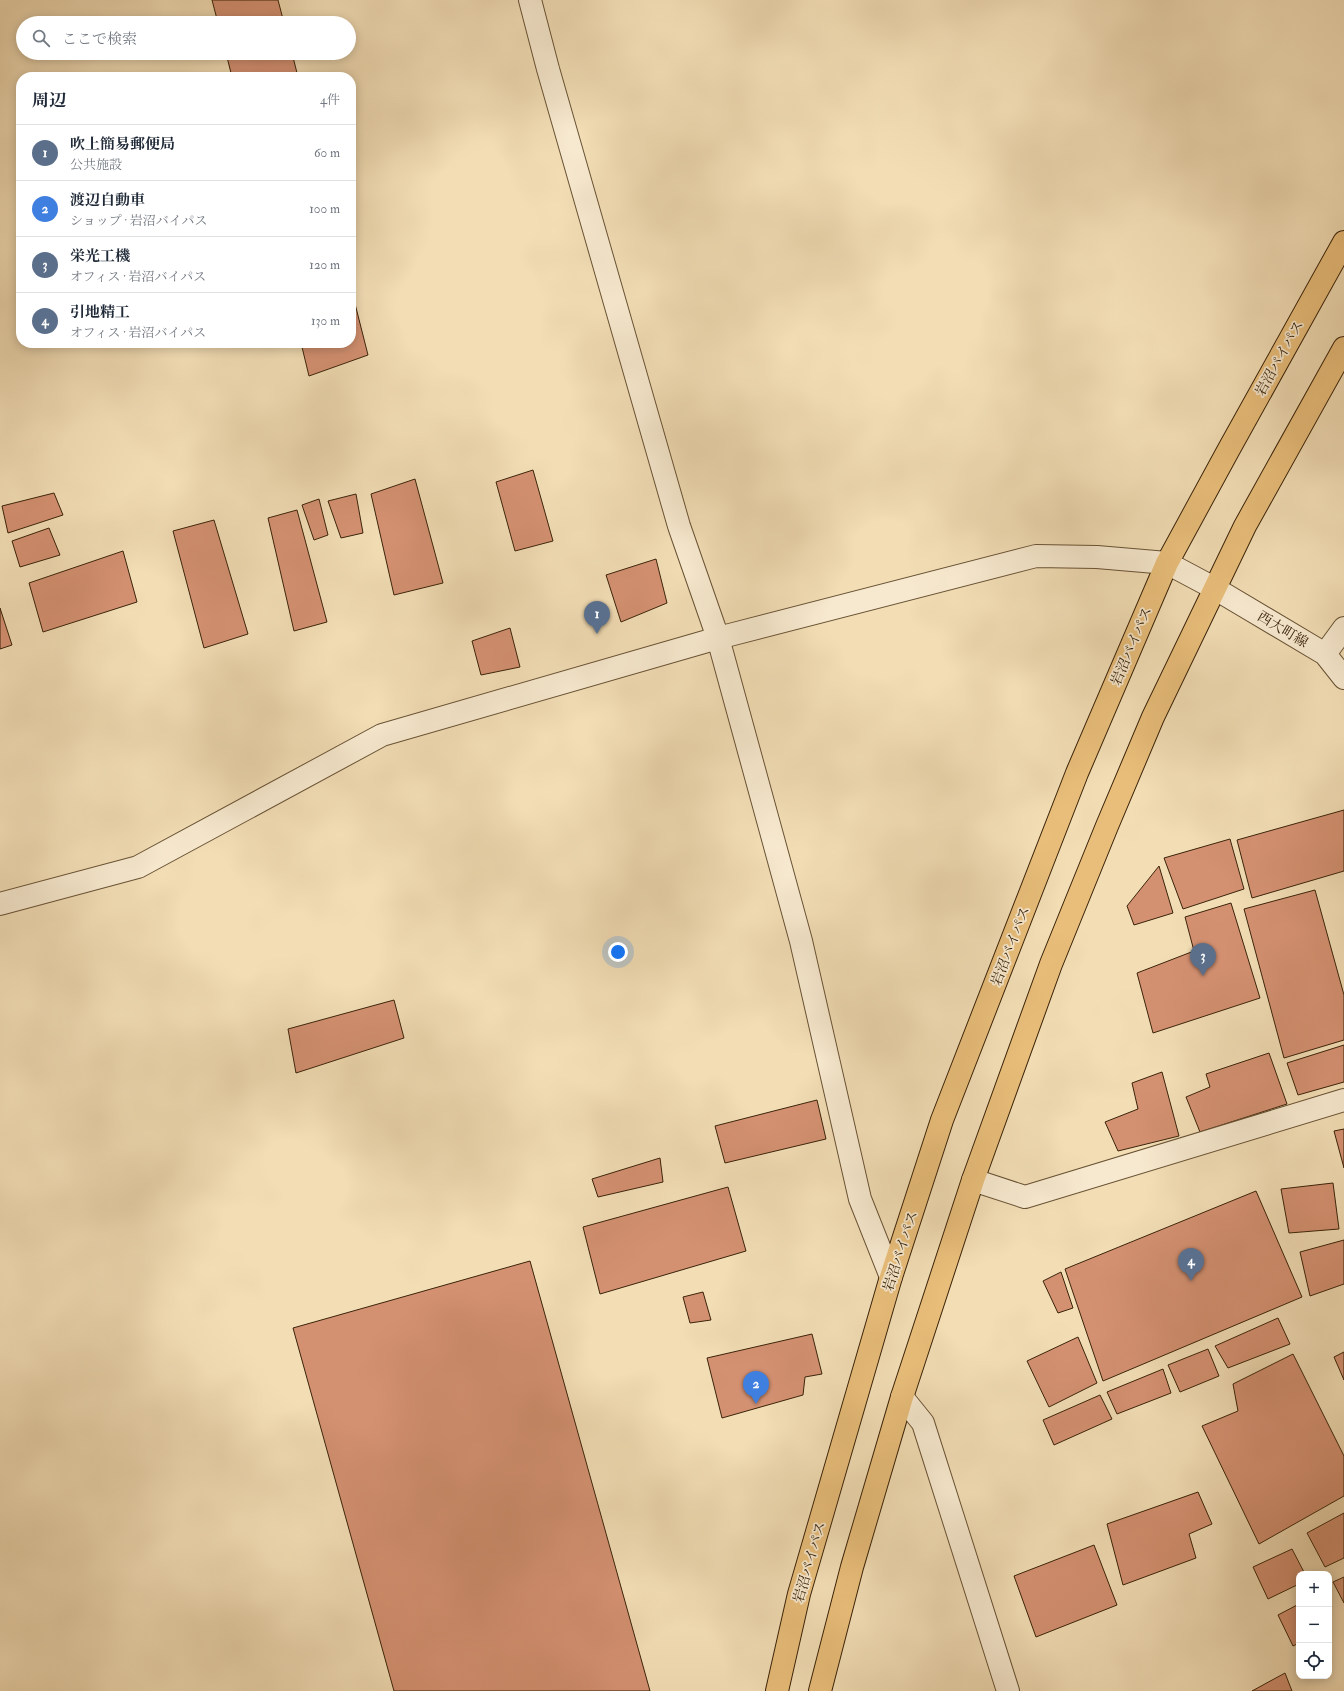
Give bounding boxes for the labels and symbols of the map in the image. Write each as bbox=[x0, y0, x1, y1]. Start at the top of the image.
street label: 岩沼バイパス bbox=[1252, 318, 1307, 399]
pin: 1 bbox=[584, 601, 610, 634]
street label: 岩沼バイパス bbox=[1107, 604, 1156, 688]
street label: 西大町線 bbox=[1254, 608, 1311, 651]
street label: 岩沼バイパス bbox=[988, 904, 1033, 988]
your location bbox=[608, 942, 628, 962]
pin: 3 bbox=[1190, 943, 1216, 976]
street label: 岩沼バイパス bbox=[879, 1209, 921, 1294]
pin: 4 bbox=[1178, 1248, 1204, 1281]
pin: 2 bbox=[743, 1371, 769, 1404]
street label: 岩沼バイパス bbox=[790, 1520, 829, 1605]

